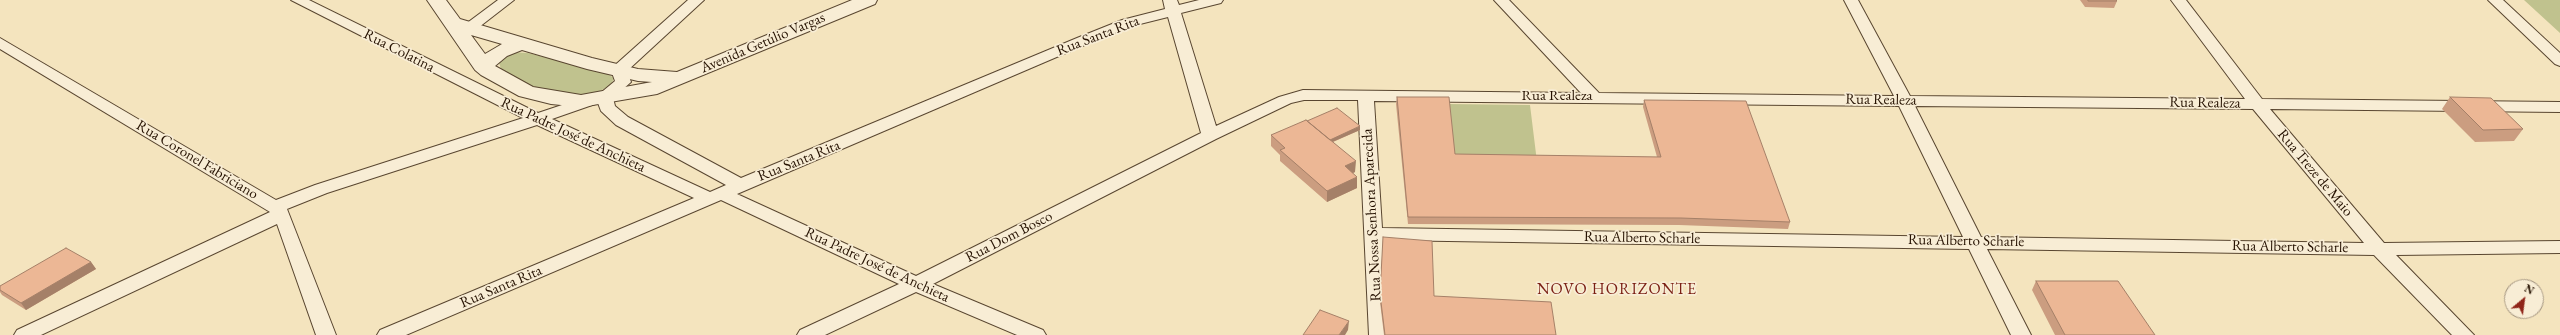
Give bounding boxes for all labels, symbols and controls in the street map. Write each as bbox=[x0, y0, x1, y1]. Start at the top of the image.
street label: Avenida Getúlio Vargas bbox=[698, 9, 828, 77]
street label: Rua Santa Rita bbox=[1054, 12, 1142, 60]
street label: Rua Colatina bbox=[360, 25, 438, 77]
street label: Rua Realeza bbox=[1521, 87, 1593, 105]
street label: Rua Realeza bbox=[1845, 90, 1917, 110]
street label: Rua Realeza bbox=[2169, 93, 2241, 113]
street label: Rua Padre José de Anchieta bbox=[498, 94, 648, 176]
street label: Rua Coronel Fabriciano bbox=[133, 116, 261, 204]
street label: Rua Treze de Maio bbox=[2273, 126, 2357, 220]
street label: Rua Nossa Senhora Aparecida bbox=[1358, 128, 1386, 302]
street label: Rua Santa Rita bbox=[755, 136, 843, 186]
street label: Rua Dom Bosco bbox=[962, 207, 1056, 267]
street label: Rua Padre José de Anchieta bbox=[802, 224, 952, 306]
street label: Rua Alberto Scharle bbox=[1584, 228, 1700, 248]
street label: Rua Alberto Scharle bbox=[1908, 231, 2024, 251]
street label: Rua Alberto Scharle bbox=[2232, 237, 2348, 257]
street label: Rua Santa Rita bbox=[457, 262, 545, 312]
north arrow bbox=[2504, 279, 2544, 319]
district label: NOVO HORIZONTE bbox=[1537, 280, 1697, 300]
text: N bbox=[2522, 281, 2537, 298]

